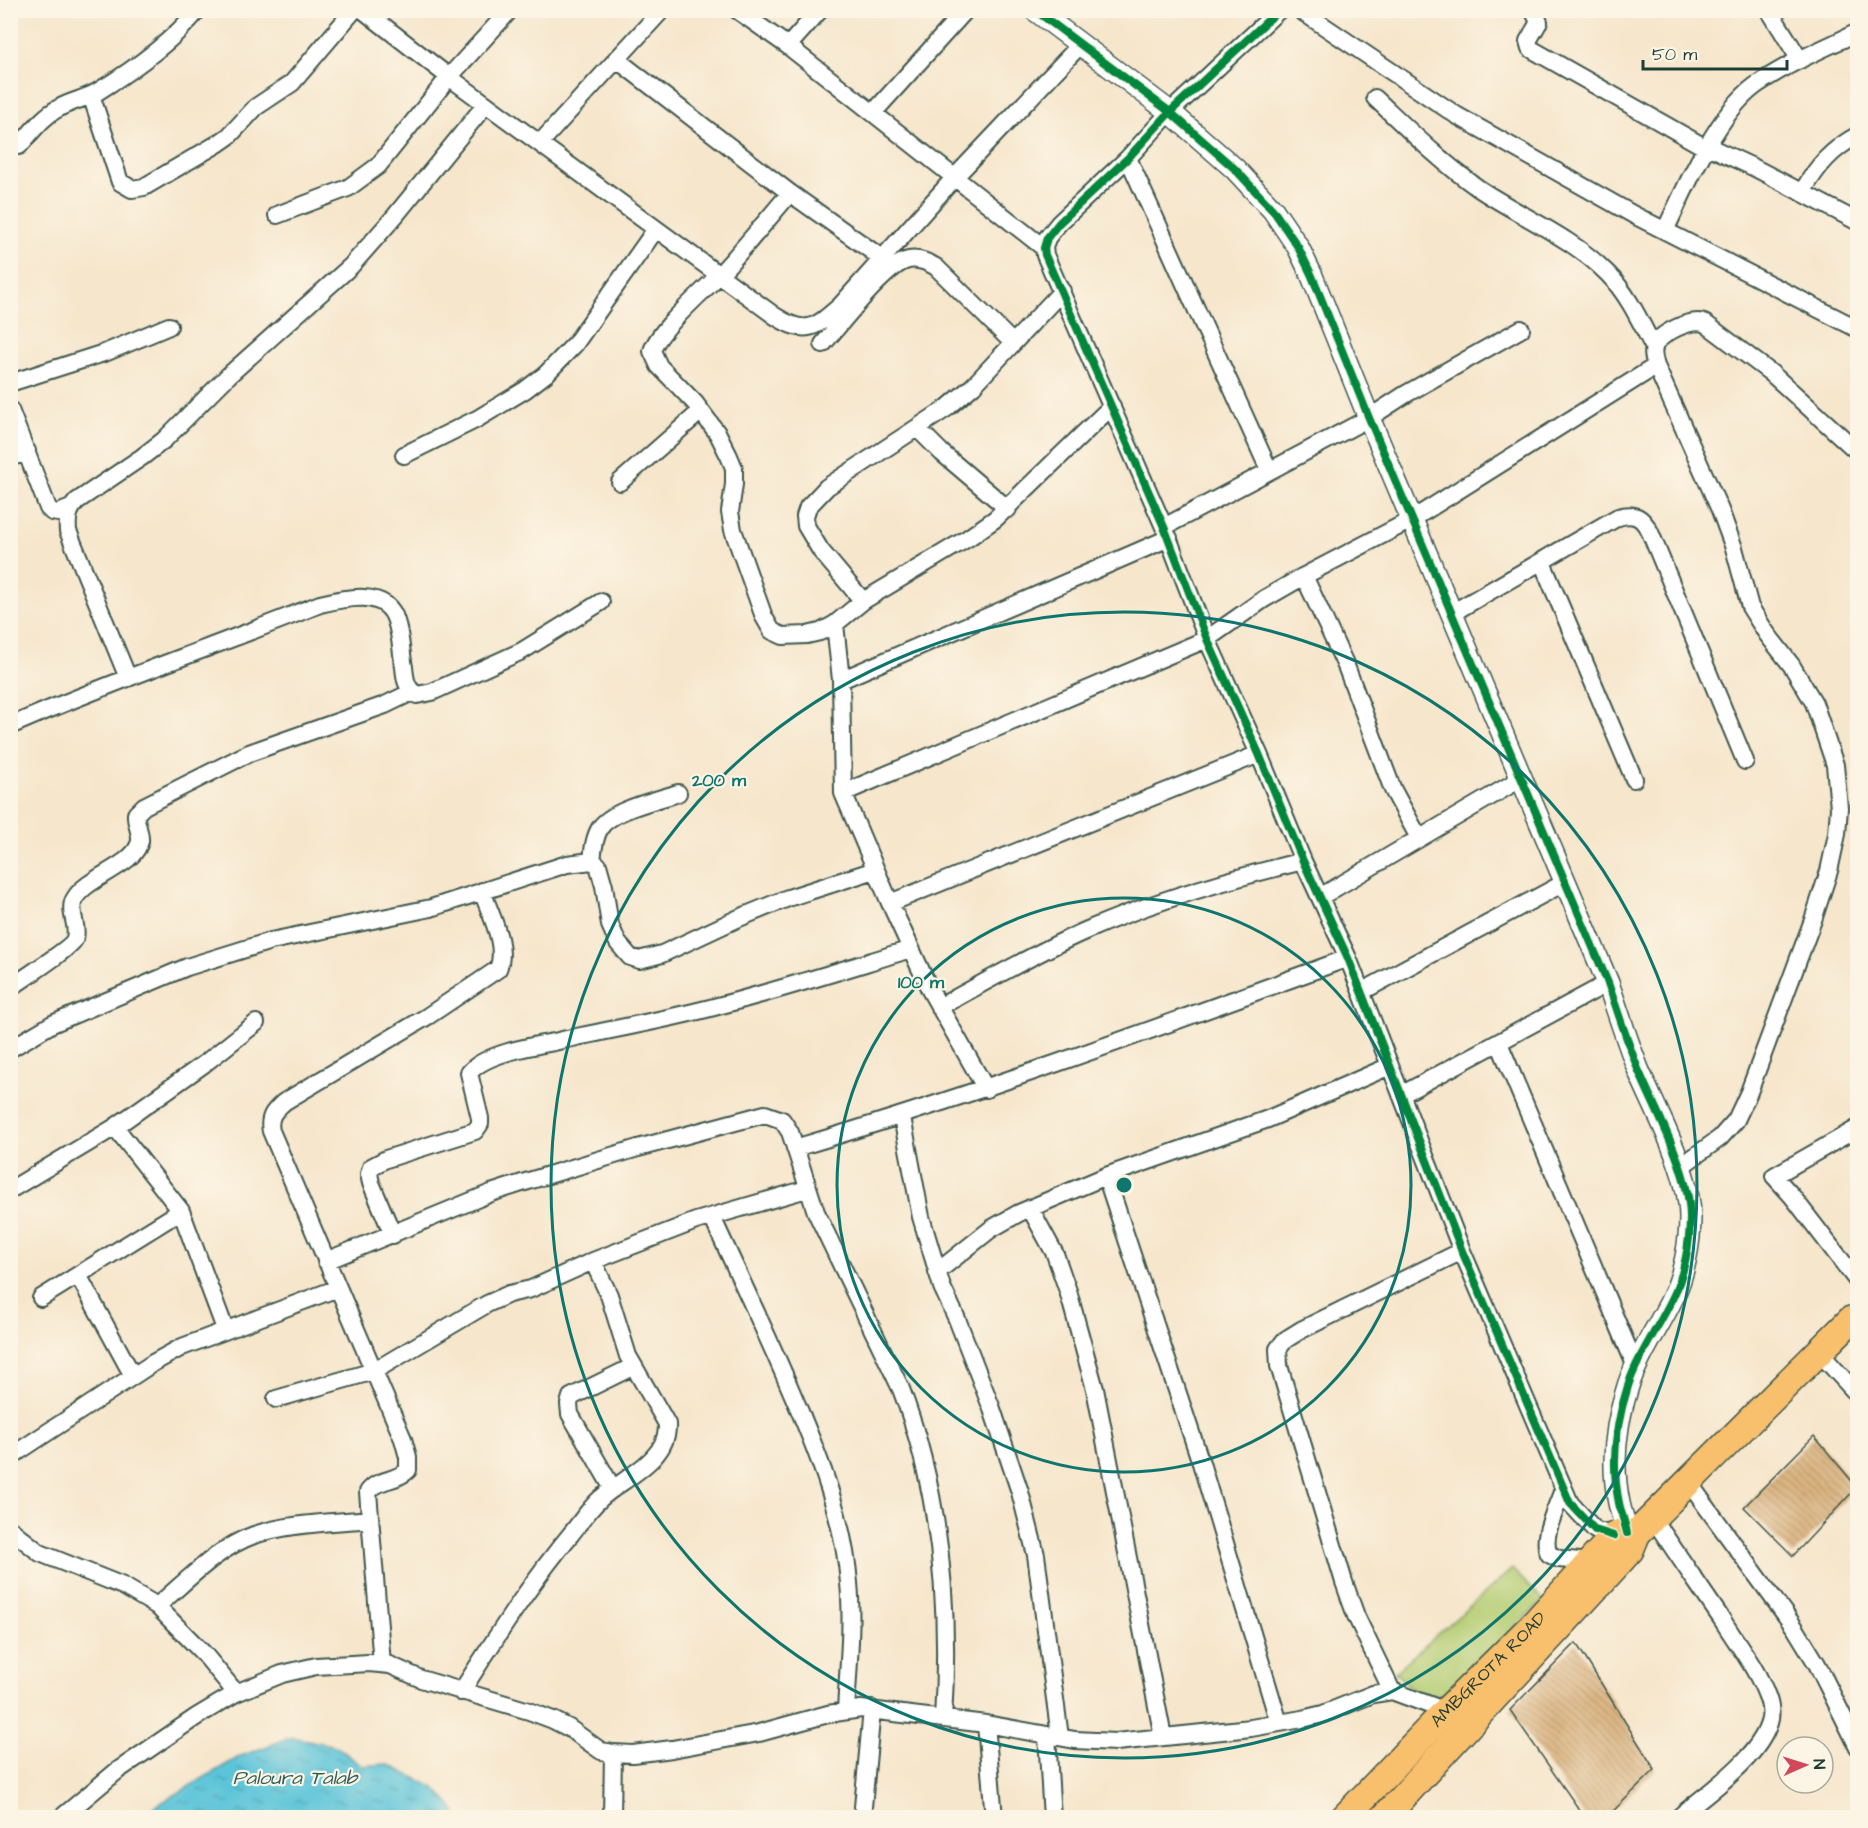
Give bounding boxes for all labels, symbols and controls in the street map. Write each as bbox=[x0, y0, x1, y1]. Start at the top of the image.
scale bar bbox=[1643, 33, 1787, 71]
text: 50 m bbox=[1652, 42, 1697, 67]
text: 200 m bbox=[691, 768, 747, 793]
text: 100 m bbox=[898, 970, 945, 995]
centre of rings bbox=[1114, 1175, 1134, 1195]
street label: AMBGROTA ROAD bbox=[1424, 1606, 1552, 1733]
north arrow bbox=[1775, 1735, 1835, 1795]
text: N bbox=[1808, 1759, 1830, 1770]
water label: Paloura Talab bbox=[233, 1764, 359, 1792]

